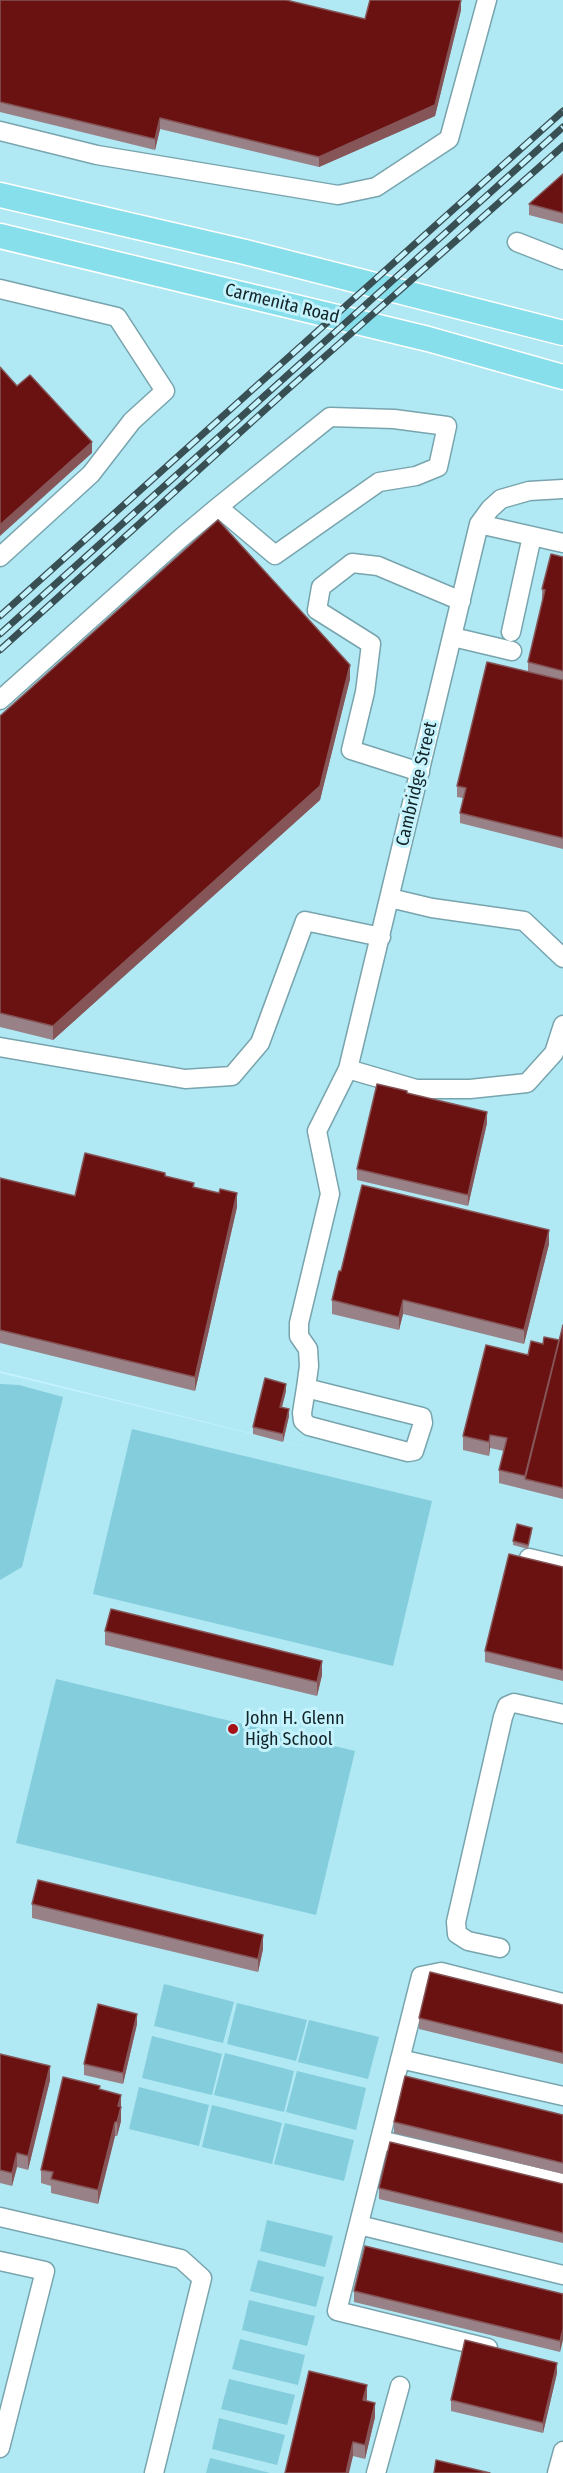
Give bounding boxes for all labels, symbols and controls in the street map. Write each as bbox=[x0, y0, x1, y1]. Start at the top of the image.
street label: Carmenita Road bbox=[223, 279, 341, 329]
street label: Cambridge Street bbox=[392, 720, 442, 848]
place label: John H. Glenn High School bbox=[245, 1708, 344, 1750]
marker: John H. Glenn High School bbox=[226, 1722, 240, 1736]

